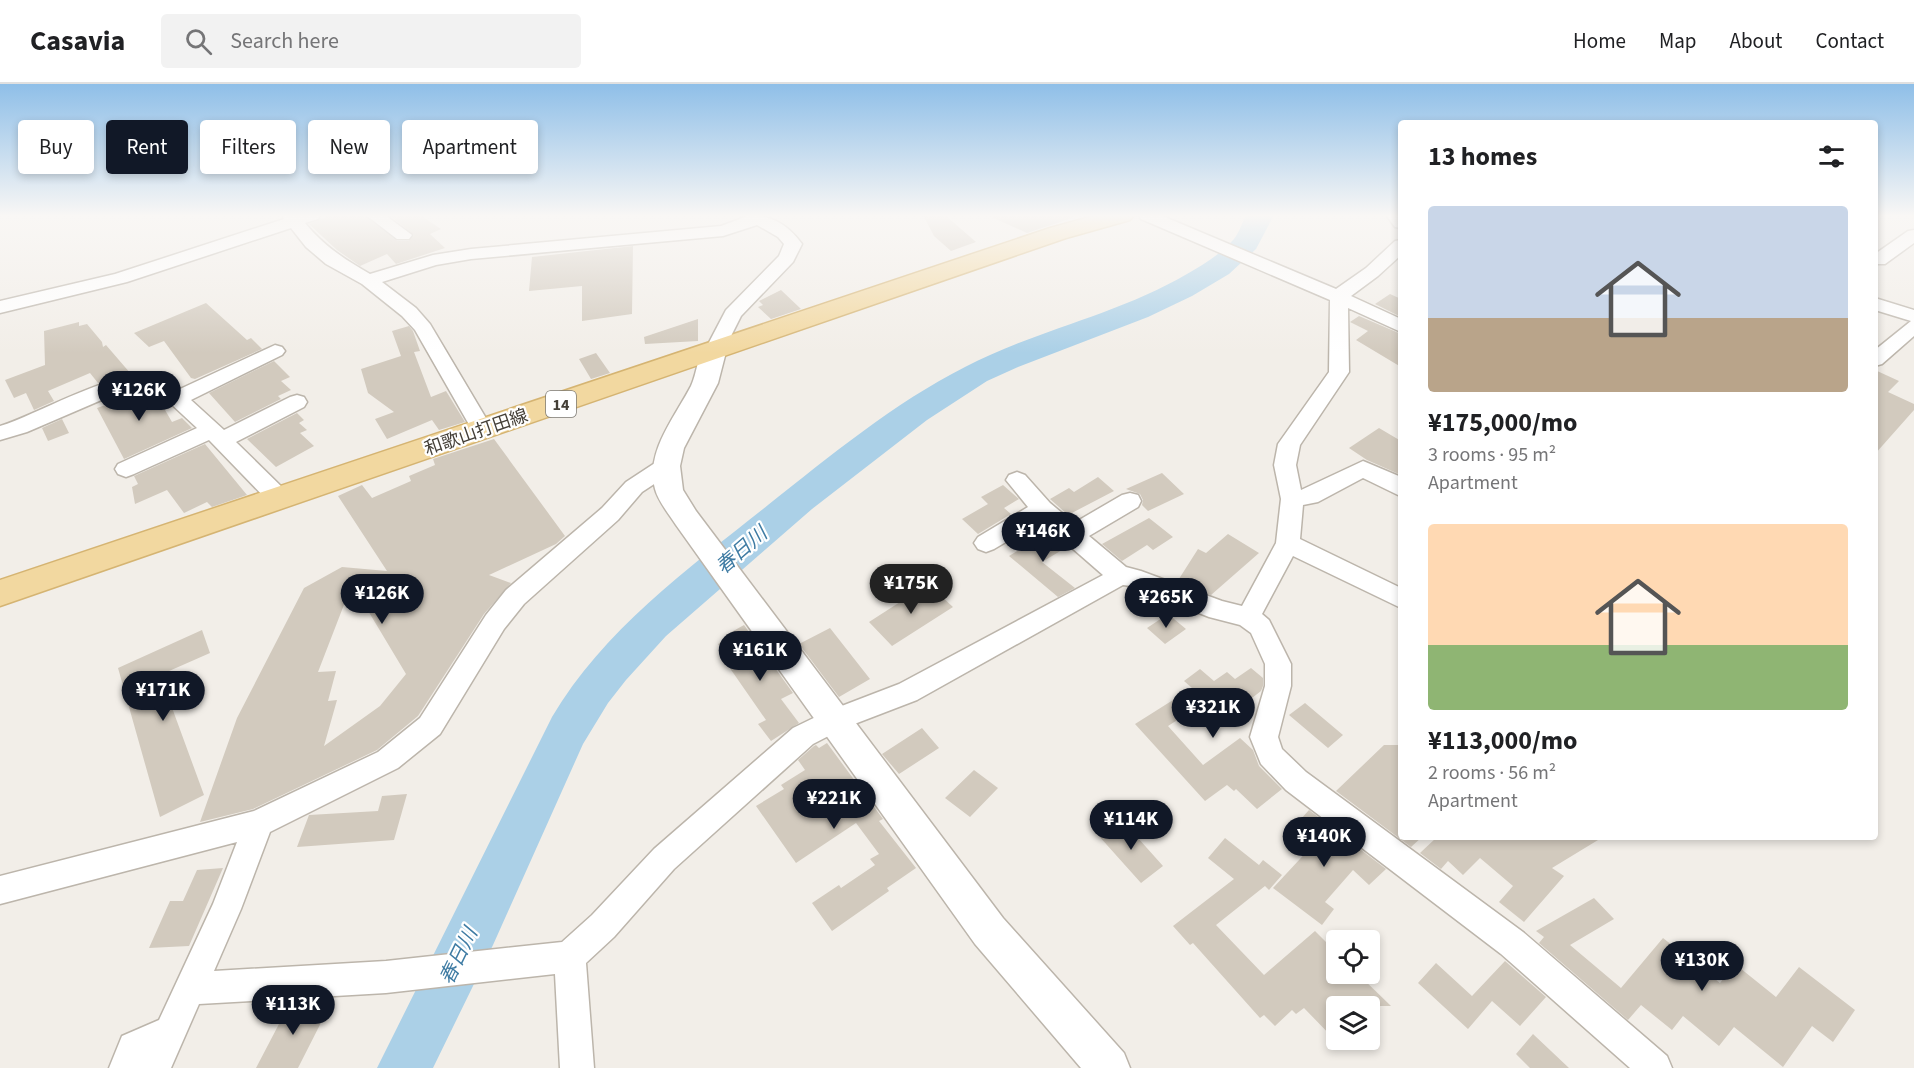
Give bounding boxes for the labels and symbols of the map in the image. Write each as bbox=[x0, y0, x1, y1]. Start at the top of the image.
pin: ¥126K bbox=[97, 371, 181, 422]
road number: 14 bbox=[546, 391, 576, 417]
street label: 和歌山打田線 bbox=[421, 403, 531, 462]
pin: ¥146K bbox=[1001, 512, 1085, 563]
water label: 春日川 bbox=[710, 519, 775, 581]
pin: ¥175K bbox=[869, 564, 953, 615]
pin: ¥126K bbox=[340, 574, 424, 625]
pin: ¥265K bbox=[1124, 578, 1208, 629]
pin: ¥161K bbox=[718, 631, 802, 682]
pin: ¥171K bbox=[121, 671, 205, 722]
pin: ¥321K bbox=[1171, 688, 1255, 739]
pin: ¥221K bbox=[792, 779, 876, 830]
pin: ¥114K bbox=[1089, 800, 1173, 851]
pin: ¥140K bbox=[1282, 817, 1366, 868]
water label: 春日川 bbox=[433, 922, 486, 990]
pin: ¥130K bbox=[1660, 941, 1744, 992]
pin: ¥113K bbox=[251, 985, 335, 1036]

